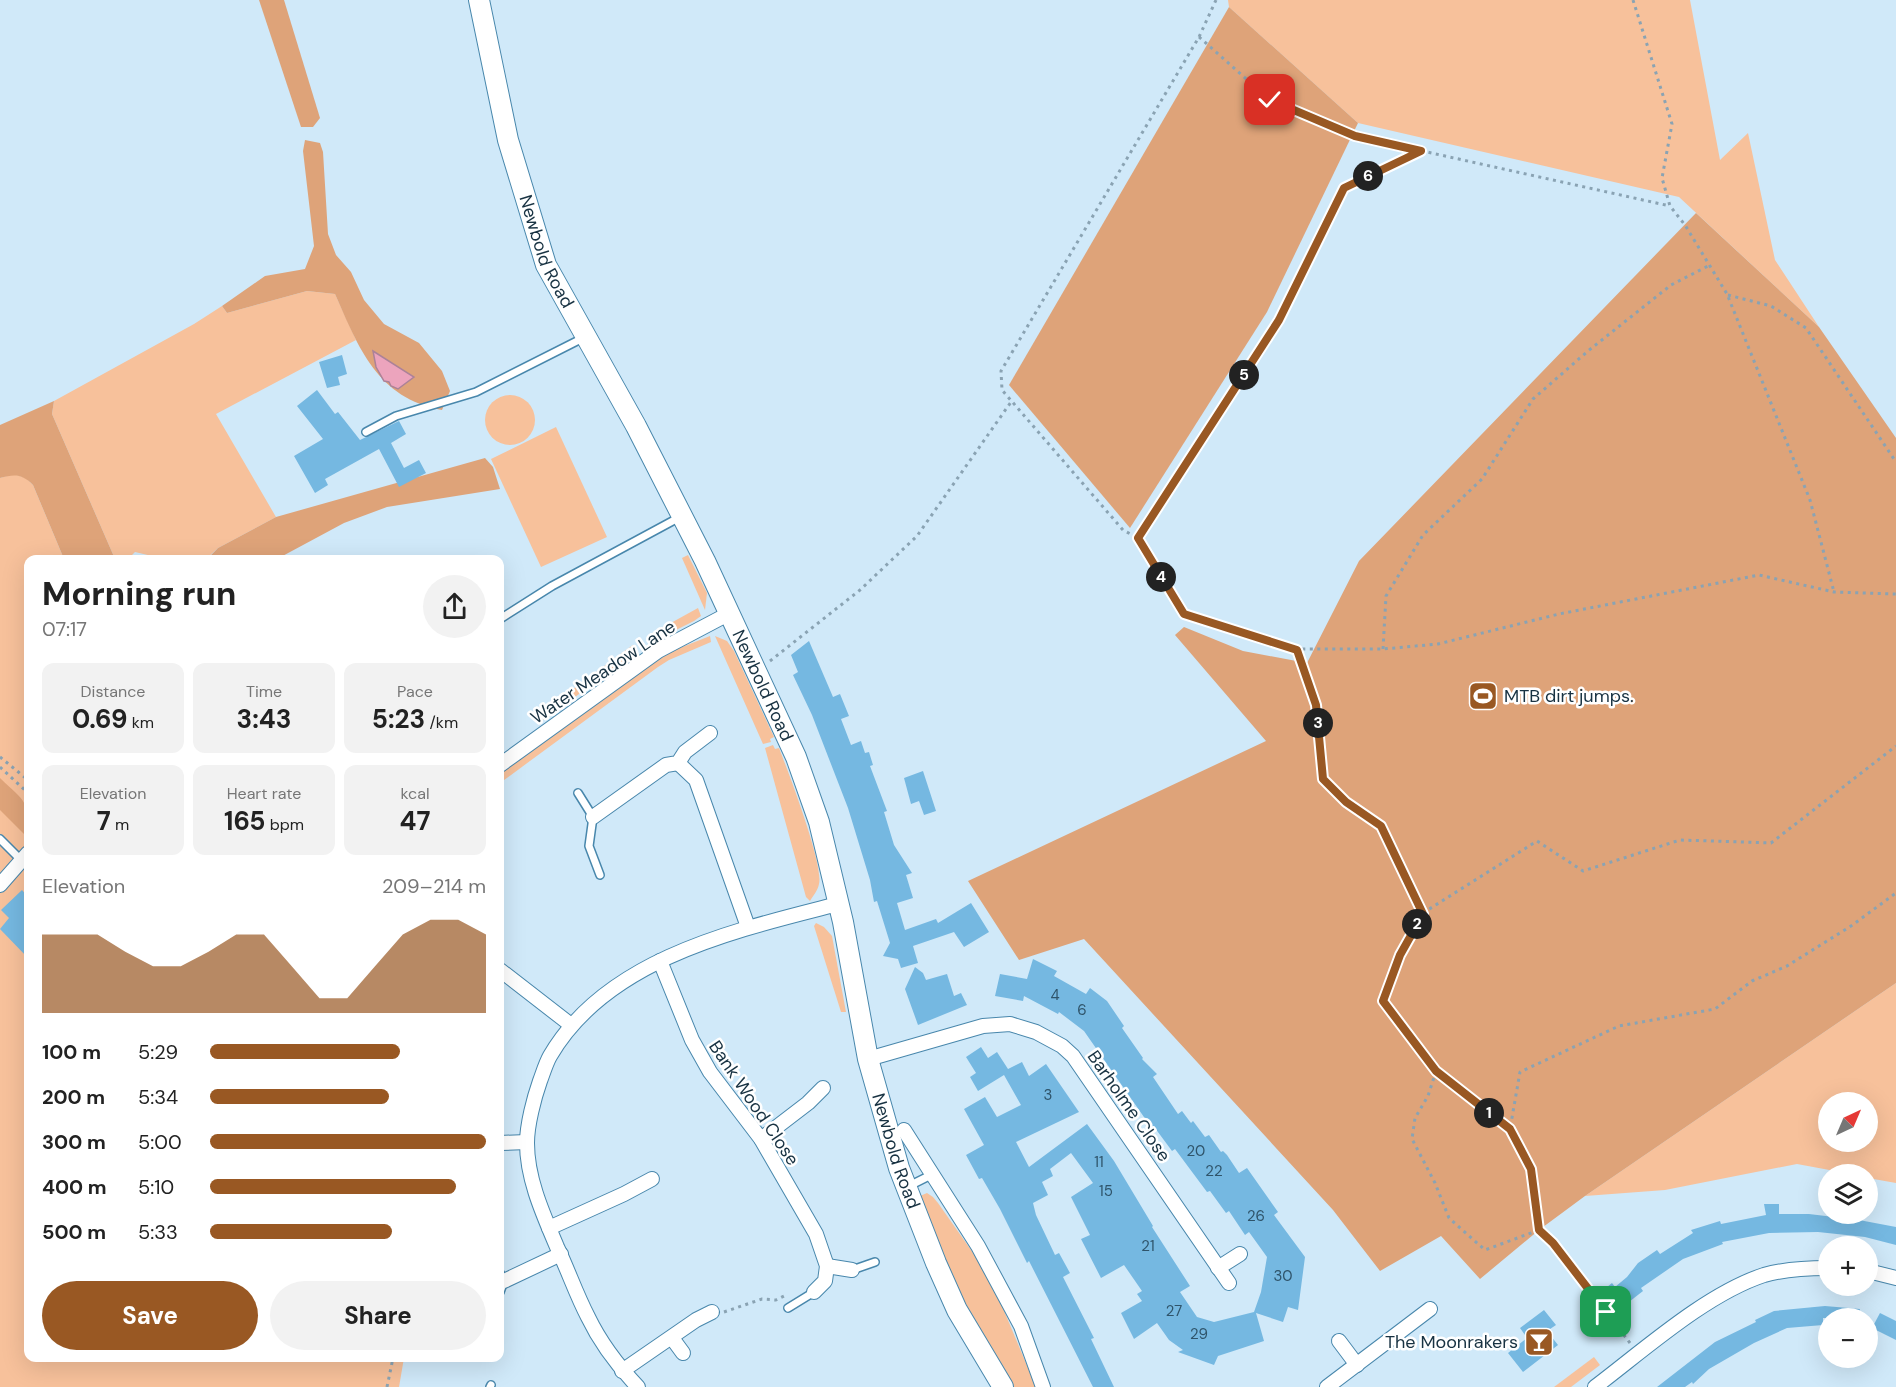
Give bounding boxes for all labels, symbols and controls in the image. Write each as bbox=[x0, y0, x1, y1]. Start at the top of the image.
pin bbox=[1244, 74, 1295, 125]
icon: check bbox=[1253, 83, 1286, 116]
pin: 6 bbox=[1353, 161, 1383, 191]
text: 6 bbox=[1363, 165, 1373, 186]
street label: Newbold Road bbox=[513, 192, 580, 312]
pin: 5 bbox=[1229, 360, 1259, 390]
text: 5 bbox=[1239, 364, 1249, 385]
pin: 4 bbox=[1146, 562, 1176, 592]
text: 4 bbox=[1156, 566, 1166, 587]
text: Morning run bbox=[42, 572, 236, 615]
button: share bbox=[423, 575, 486, 638]
street label: Water Meadow Lane bbox=[526, 615, 680, 729]
text: 07:17 bbox=[42, 616, 87, 642]
street label: Newbold Road bbox=[727, 626, 799, 745]
sports icon: MTB dirt jumps. bbox=[1467, 680, 1499, 712]
text: Distance bbox=[81, 681, 145, 702]
text: Time bbox=[246, 681, 282, 702]
text: Pace bbox=[397, 681, 433, 702]
place label: MTB dirt jumps. bbox=[1504, 684, 1634, 708]
text: 0.69 bbox=[72, 702, 127, 736]
text: 3:43 bbox=[237, 702, 291, 736]
text: 5:23 bbox=[372, 702, 425, 736]
pin: 3 bbox=[1303, 708, 1333, 738]
text: km bbox=[127, 712, 154, 733]
text: /km bbox=[425, 712, 458, 733]
text: 3 bbox=[1313, 712, 1323, 733]
text: Elevation bbox=[80, 783, 146, 804]
text: Heart rate bbox=[227, 783, 301, 804]
text: kcal bbox=[401, 783, 429, 804]
text: 7 bbox=[97, 804, 111, 838]
text: 165 bbox=[224, 804, 266, 838]
text: 47 bbox=[400, 804, 430, 838]
text: m bbox=[111, 814, 129, 835]
text: bpm bbox=[266, 814, 304, 835]
text: Elevation bbox=[42, 873, 125, 899]
text: 209–214 m bbox=[382, 873, 486, 899]
pin: 2 bbox=[1402, 909, 1432, 939]
text: 2 bbox=[1412, 913, 1422, 934]
house number: 4 bbox=[1050, 985, 1060, 1005]
house number: 6 bbox=[1077, 1000, 1087, 1020]
street label: Bank Wood Close bbox=[703, 1036, 805, 1170]
text: 100 m bbox=[42, 1039, 101, 1065]
text: 5:29 bbox=[138, 1039, 178, 1065]
street label: Barholme Close bbox=[1082, 1046, 1176, 1166]
text: 200 m bbox=[42, 1084, 105, 1110]
text: 5:34 bbox=[138, 1084, 178, 1110]
house number: 3 bbox=[1044, 1085, 1052, 1105]
street label: Newbold Road bbox=[866, 1090, 926, 1212]
north arrow bbox=[1818, 1092, 1878, 1152]
map controls bbox=[1818, 1092, 1878, 1368]
pin: 1 bbox=[1474, 1098, 1504, 1128]
text: 1 bbox=[1486, 1102, 1492, 1123]
text: 300 m bbox=[42, 1129, 106, 1155]
text: 5:00 bbox=[138, 1129, 182, 1155]
house number: 20 bbox=[1187, 1141, 1205, 1161]
house number: 11 bbox=[1094, 1152, 1104, 1172]
house number: 22 bbox=[1205, 1161, 1223, 1181]
button: layers bbox=[1818, 1164, 1878, 1224]
text: 400 m bbox=[42, 1174, 107, 1200]
text: 5:10 bbox=[138, 1174, 174, 1200]
house number: 15 bbox=[1099, 1181, 1113, 1201]
house number: 26 bbox=[1247, 1206, 1265, 1226]
text: 500 m bbox=[42, 1219, 106, 1245]
text: 5:33 bbox=[138, 1219, 178, 1245]
house number: 21 bbox=[1141, 1236, 1155, 1256]
button: + bbox=[1818, 1236, 1878, 1296]
house number: 30 bbox=[1273, 1266, 1293, 1286]
button: Save bbox=[42, 1281, 258, 1350]
button: Share bbox=[270, 1281, 486, 1350]
pin bbox=[1580, 1286, 1631, 1337]
icon: arrive bbox=[1589, 1295, 1622, 1328]
house number: 27 bbox=[1166, 1301, 1182, 1321]
button: − bbox=[1818, 1308, 1878, 1368]
house number: 29 bbox=[1190, 1324, 1208, 1344]
bar icon: The Moonrakers bbox=[1523, 1326, 1555, 1358]
place label: The Moonrakers bbox=[1385, 1330, 1518, 1354]

